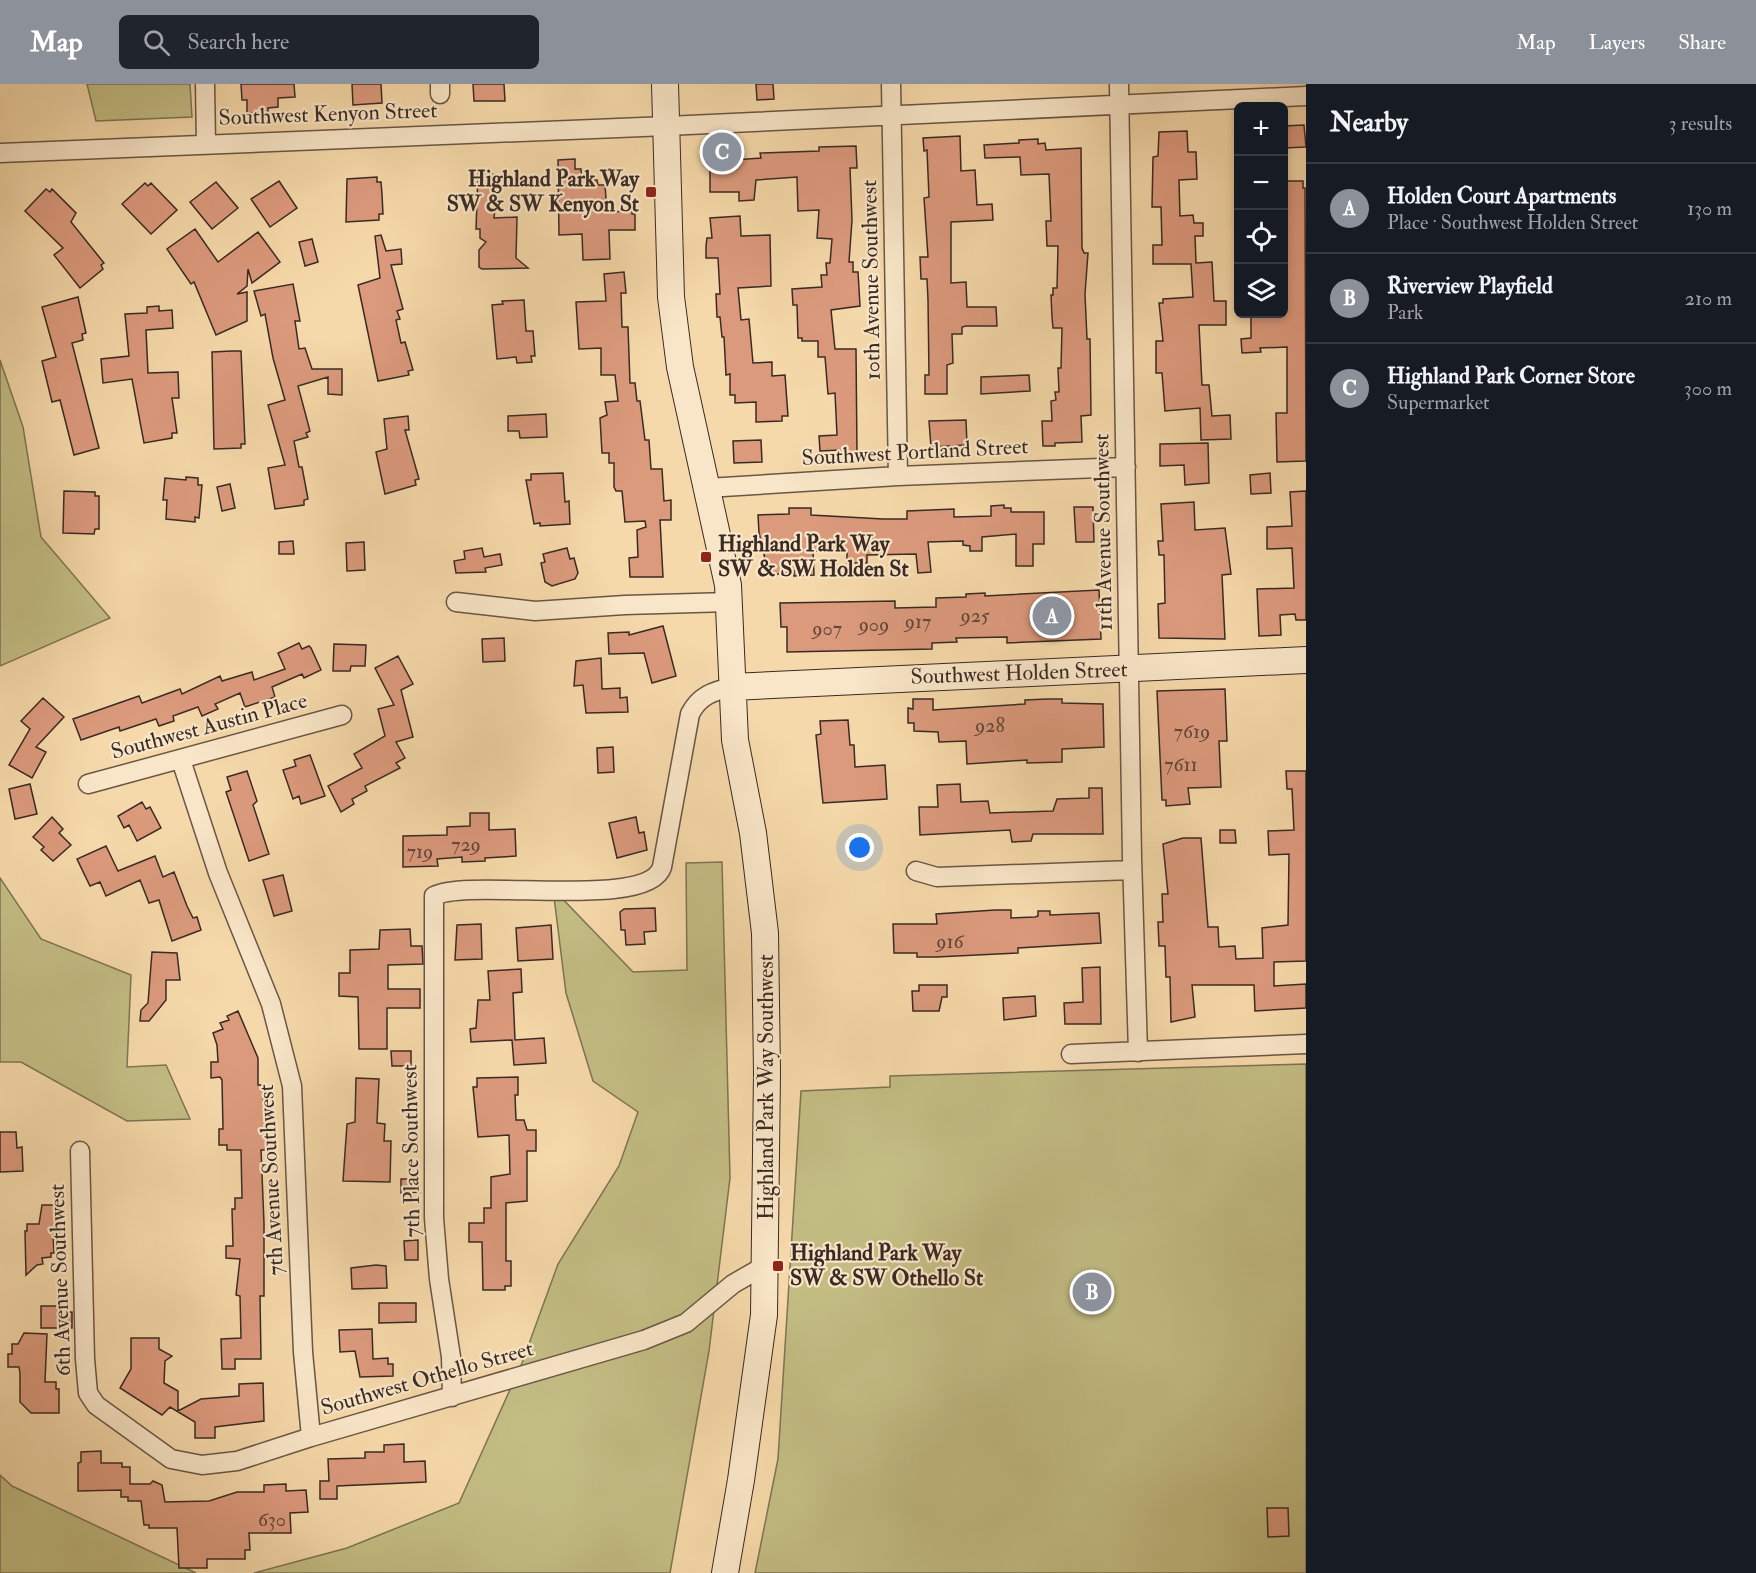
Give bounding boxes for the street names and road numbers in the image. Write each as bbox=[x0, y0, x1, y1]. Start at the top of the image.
street label: Southwest Kenyon Street bbox=[218, 96, 438, 132]
street label: 10th Avenue Southwest bbox=[855, 180, 887, 380]
street label: Southwest Portland Street bbox=[801, 432, 1029, 472]
street label: 11th Avenue Southwest bbox=[1087, 433, 1119, 631]
street label: Southwest Holden Street bbox=[910, 655, 1128, 691]
street label: Southwest Austin Place bbox=[108, 686, 310, 766]
street label: Highland Park Way Southwest bbox=[752, 954, 780, 1220]
street label: 7th Place Southwest bbox=[395, 1064, 427, 1238]
street label: 7th Avenue Southwest bbox=[252, 1084, 290, 1276]
street label: 6th Avenue Southwest bbox=[43, 1183, 77, 1377]
street label: Southwest Othello Street bbox=[318, 1334, 536, 1422]

